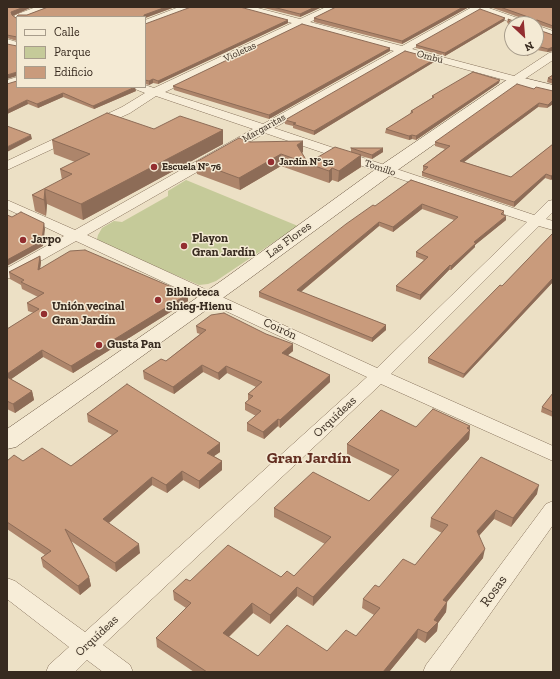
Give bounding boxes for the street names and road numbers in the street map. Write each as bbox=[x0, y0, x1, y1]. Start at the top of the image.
street label: Violetas bbox=[222, 39, 258, 65]
street label: Ombú bbox=[415, 48, 445, 66]
street label: Margaritas bbox=[240, 111, 288, 145]
street label: Tomillo bbox=[363, 157, 397, 179]
street label: Las Flores bbox=[264, 219, 314, 261]
street label: Coirón bbox=[261, 315, 299, 343]
street label: Orquídeas bbox=[311, 393, 359, 441]
street label: Rosas bbox=[477, 572, 511, 610]
street label: Orquídeas bbox=[73, 612, 121, 660]

